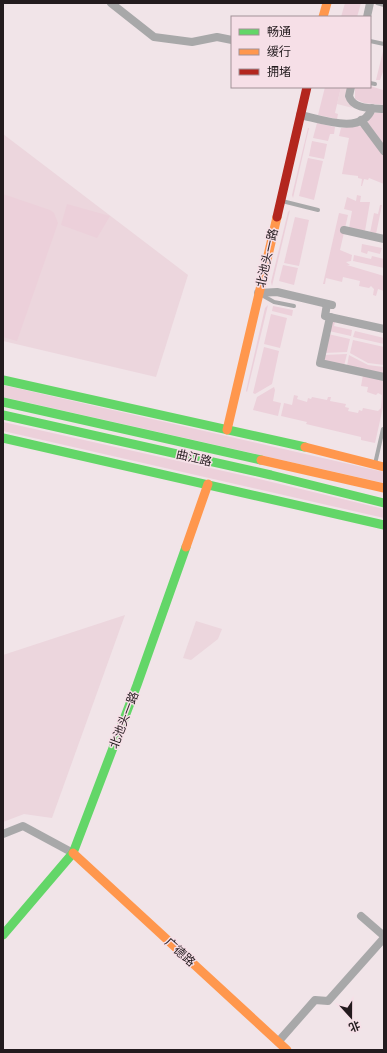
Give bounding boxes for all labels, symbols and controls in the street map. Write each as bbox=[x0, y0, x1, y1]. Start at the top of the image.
legend bbox=[231, 16, 371, 88]
text: 畅通 bbox=[267, 23, 291, 39]
text: 缓行 bbox=[267, 43, 291, 59]
text: 拥堵 bbox=[267, 63, 291, 79]
street label: 北池头一路 bbox=[251, 227, 281, 289]
street label: 曲江路 bbox=[175, 445, 214, 469]
street label: 北池头一路 bbox=[105, 689, 141, 751]
street label: 广德路 bbox=[162, 933, 199, 969]
north arrow bbox=[331, 997, 371, 1037]
text: 北 bbox=[347, 1018, 363, 1036]

